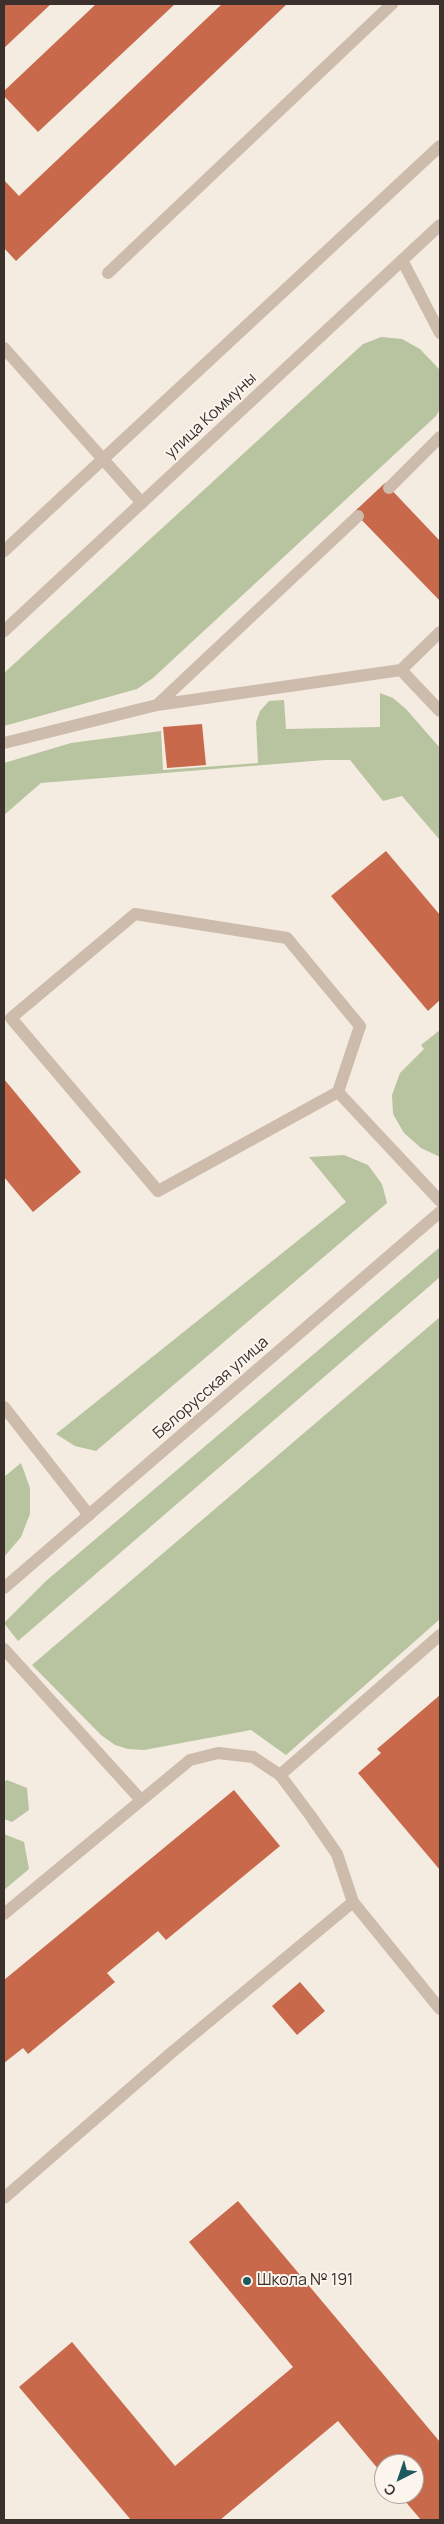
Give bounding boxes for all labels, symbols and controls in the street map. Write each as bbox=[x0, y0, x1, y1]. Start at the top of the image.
street label: улица Коммуны bbox=[161, 369, 261, 463]
street label: Белорусская улица bbox=[149, 1333, 273, 1443]
place label: Школа № 191 bbox=[257, 2271, 353, 2291]
marker: Школа № 191 bbox=[241, 2275, 253, 2287]
north arrow bbox=[374, 2454, 424, 2504]
text: С bbox=[379, 2479, 400, 2501]

